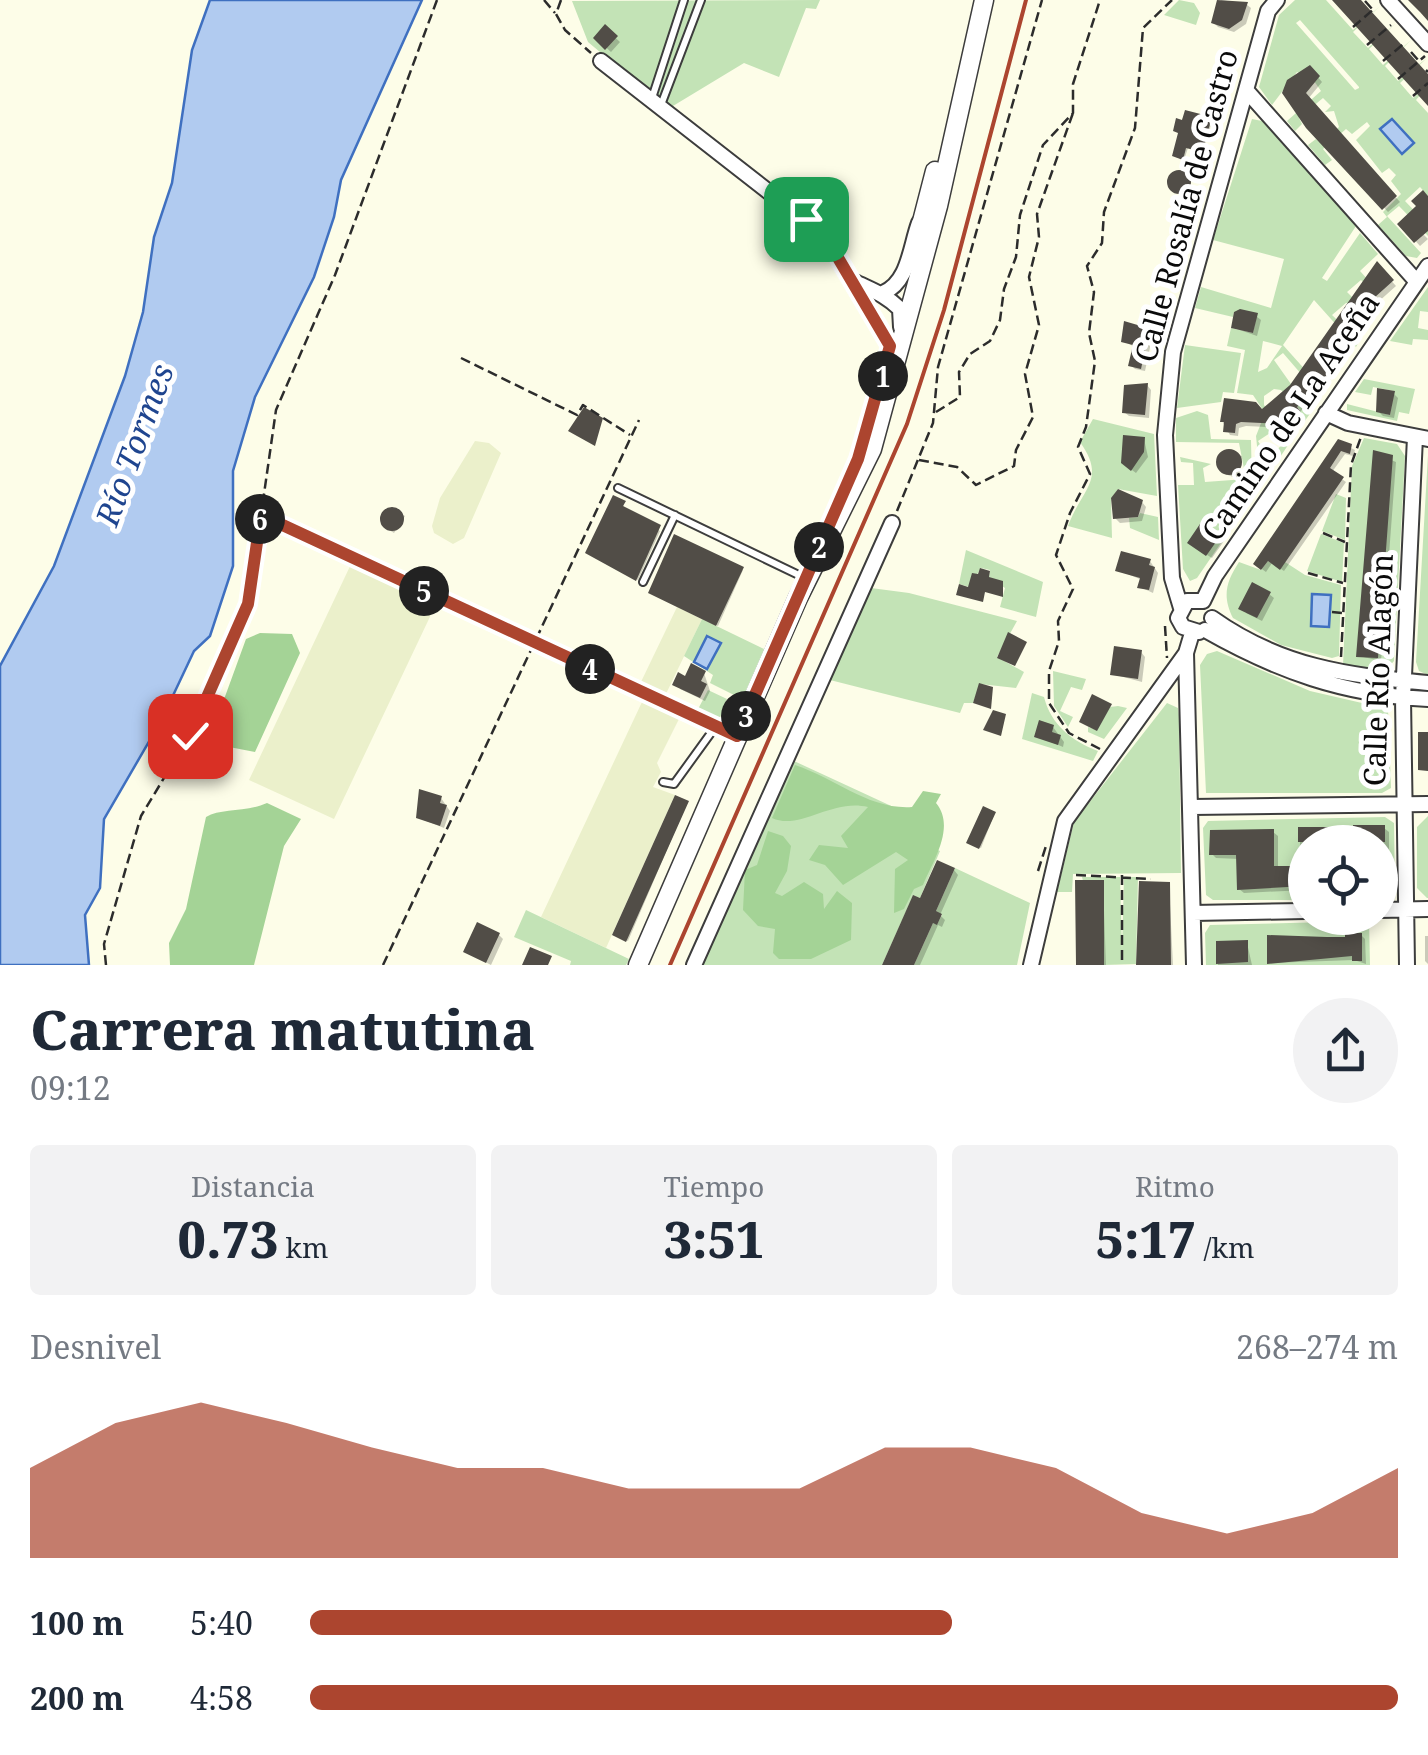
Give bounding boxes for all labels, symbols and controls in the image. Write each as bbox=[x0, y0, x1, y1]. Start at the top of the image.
street label: Calle Rosalía de Castro bbox=[1124, 45, 1247, 366]
pin bbox=[764, 177, 849, 262]
icon: arrive bbox=[779, 192, 834, 247]
street label: Camino de La Aceña bbox=[1191, 284, 1388, 548]
pin: 1 bbox=[858, 351, 908, 401]
text: 1 bbox=[875, 357, 891, 395]
water label: Río Tormes bbox=[84, 358, 183, 532]
pin: 6 bbox=[235, 494, 285, 544]
text: 6 bbox=[252, 500, 268, 538]
pin: 2 bbox=[794, 522, 844, 572]
text: 2 bbox=[811, 528, 827, 566]
street label: Calle Río Alagón bbox=[1353, 553, 1402, 787]
pin: 5 bbox=[399, 566, 449, 616]
text: 5 bbox=[416, 572, 432, 610]
pin: 4 bbox=[565, 644, 615, 694]
text: 4 bbox=[582, 650, 598, 688]
pin: 3 bbox=[721, 691, 771, 741]
pin bbox=[148, 694, 233, 779]
text: 3 bbox=[738, 697, 754, 735]
icon: check bbox=[163, 709, 218, 764]
map controls bbox=[1288, 825, 1398, 935]
button: locate bbox=[1288, 825, 1398, 935]
text: Carrera matutina bbox=[30, 991, 535, 1066]
button: share bbox=[1293, 998, 1398, 1103]
text: 09:12 bbox=[30, 1066, 111, 1109]
text: Distancia bbox=[191, 1167, 315, 1205]
text: Tiempo bbox=[664, 1167, 764, 1205]
text: Ritmo bbox=[1135, 1167, 1215, 1205]
text: 0.73 bbox=[178, 1205, 278, 1273]
text: 3:51 bbox=[664, 1205, 764, 1273]
text: 5:17 bbox=[1096, 1205, 1196, 1273]
text: km bbox=[278, 1228, 328, 1266]
text: /km bbox=[1196, 1228, 1254, 1266]
text: Desnivel bbox=[30, 1325, 161, 1368]
text: 268–274 m bbox=[1236, 1325, 1398, 1368]
text: 100 m bbox=[30, 1601, 124, 1644]
text: 5:40 bbox=[190, 1601, 253, 1644]
text: 200 m bbox=[30, 1676, 124, 1719]
text: 4:58 bbox=[190, 1676, 253, 1719]

